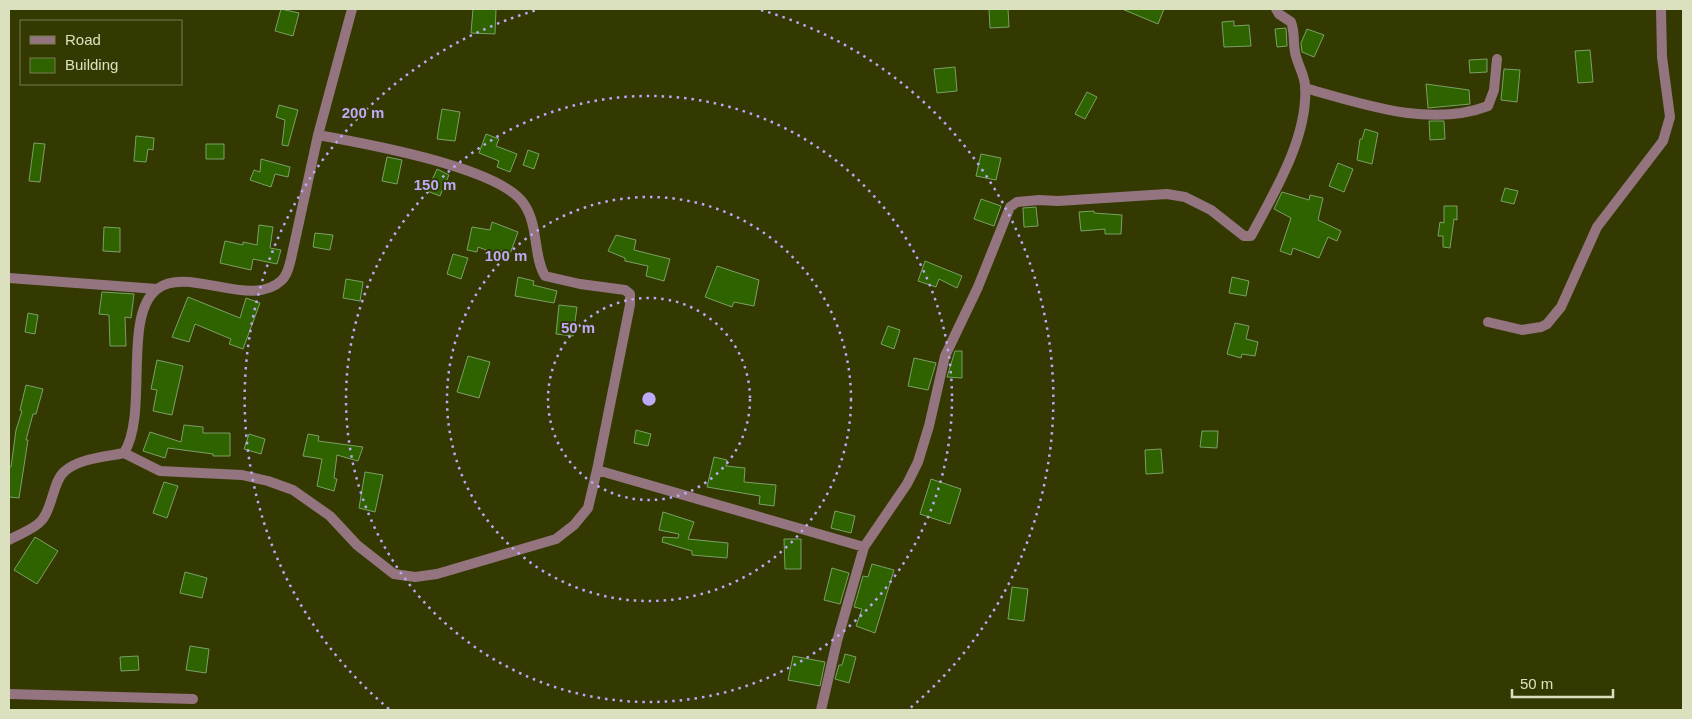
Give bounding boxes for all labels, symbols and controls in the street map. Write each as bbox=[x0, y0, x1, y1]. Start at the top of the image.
legend bbox=[20, 20, 182, 85]
text: Road bbox=[65, 31, 101, 48]
text: Building bbox=[65, 56, 118, 73]
text: 200 m bbox=[342, 104, 384, 121]
text: 150 m bbox=[414, 176, 456, 193]
text: 100 m bbox=[485, 247, 527, 264]
text: 50 m bbox=[561, 319, 595, 336]
centre of rings bbox=[640, 390, 658, 408]
scale bar bbox=[1512, 666, 1613, 698]
text: 50 m bbox=[1520, 675, 1553, 692]

